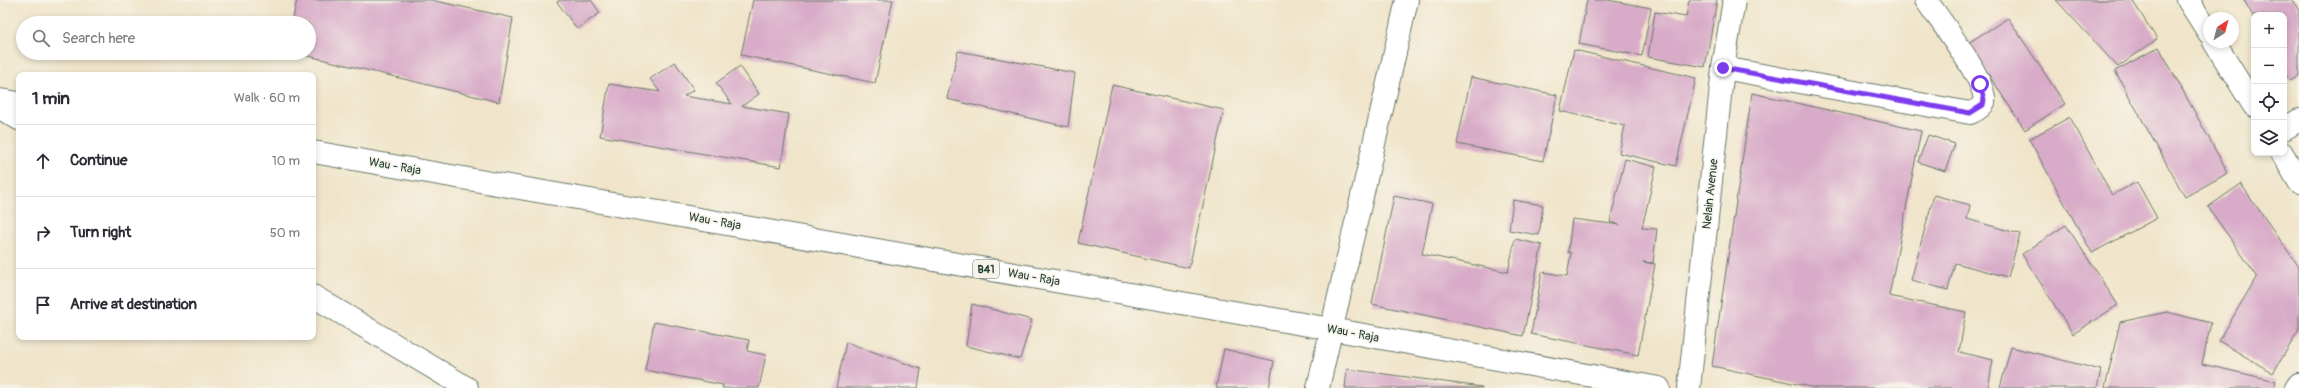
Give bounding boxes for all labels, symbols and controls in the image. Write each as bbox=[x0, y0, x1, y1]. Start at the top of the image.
north arrow bbox=[2203, 12, 2239, 48]
map controls bbox=[2251, 12, 2287, 156]
button: + bbox=[2251, 12, 2287, 48]
search box bbox=[16, 16, 316, 60]
icon: search bbox=[30, 27, 52, 49]
text: Search here bbox=[62, 29, 135, 48]
button: − bbox=[2251, 48, 2287, 84]
route end bbox=[1714, 59, 1732, 77]
route start bbox=[1971, 75, 1989, 93]
button: locate bbox=[2251, 84, 2287, 120]
text: 1 min bbox=[32, 88, 70, 109]
text: Walk · 60 m bbox=[234, 90, 300, 106]
button: layers bbox=[2251, 120, 2287, 156]
icon: ahead bbox=[32, 150, 54, 172]
text: Continue bbox=[70, 151, 128, 170]
text: 10 m bbox=[272, 153, 300, 169]
street label: Wau - Raja bbox=[368, 155, 423, 179]
street label: Nelain Avenue bbox=[1699, 158, 1722, 230]
street label: Wau - Raja bbox=[688, 210, 743, 234]
icon: right bbox=[32, 222, 54, 244]
text: Turn right bbox=[70, 223, 131, 242]
text: 50 m bbox=[270, 225, 300, 241]
road number: B41 bbox=[973, 260, 999, 278]
street label: Wau - Raja bbox=[1007, 266, 1062, 290]
icon: arrive bbox=[32, 294, 54, 316]
text: Arrive at destination bbox=[70, 295, 197, 314]
street label: Wau - Raja bbox=[1326, 321, 1381, 346]

